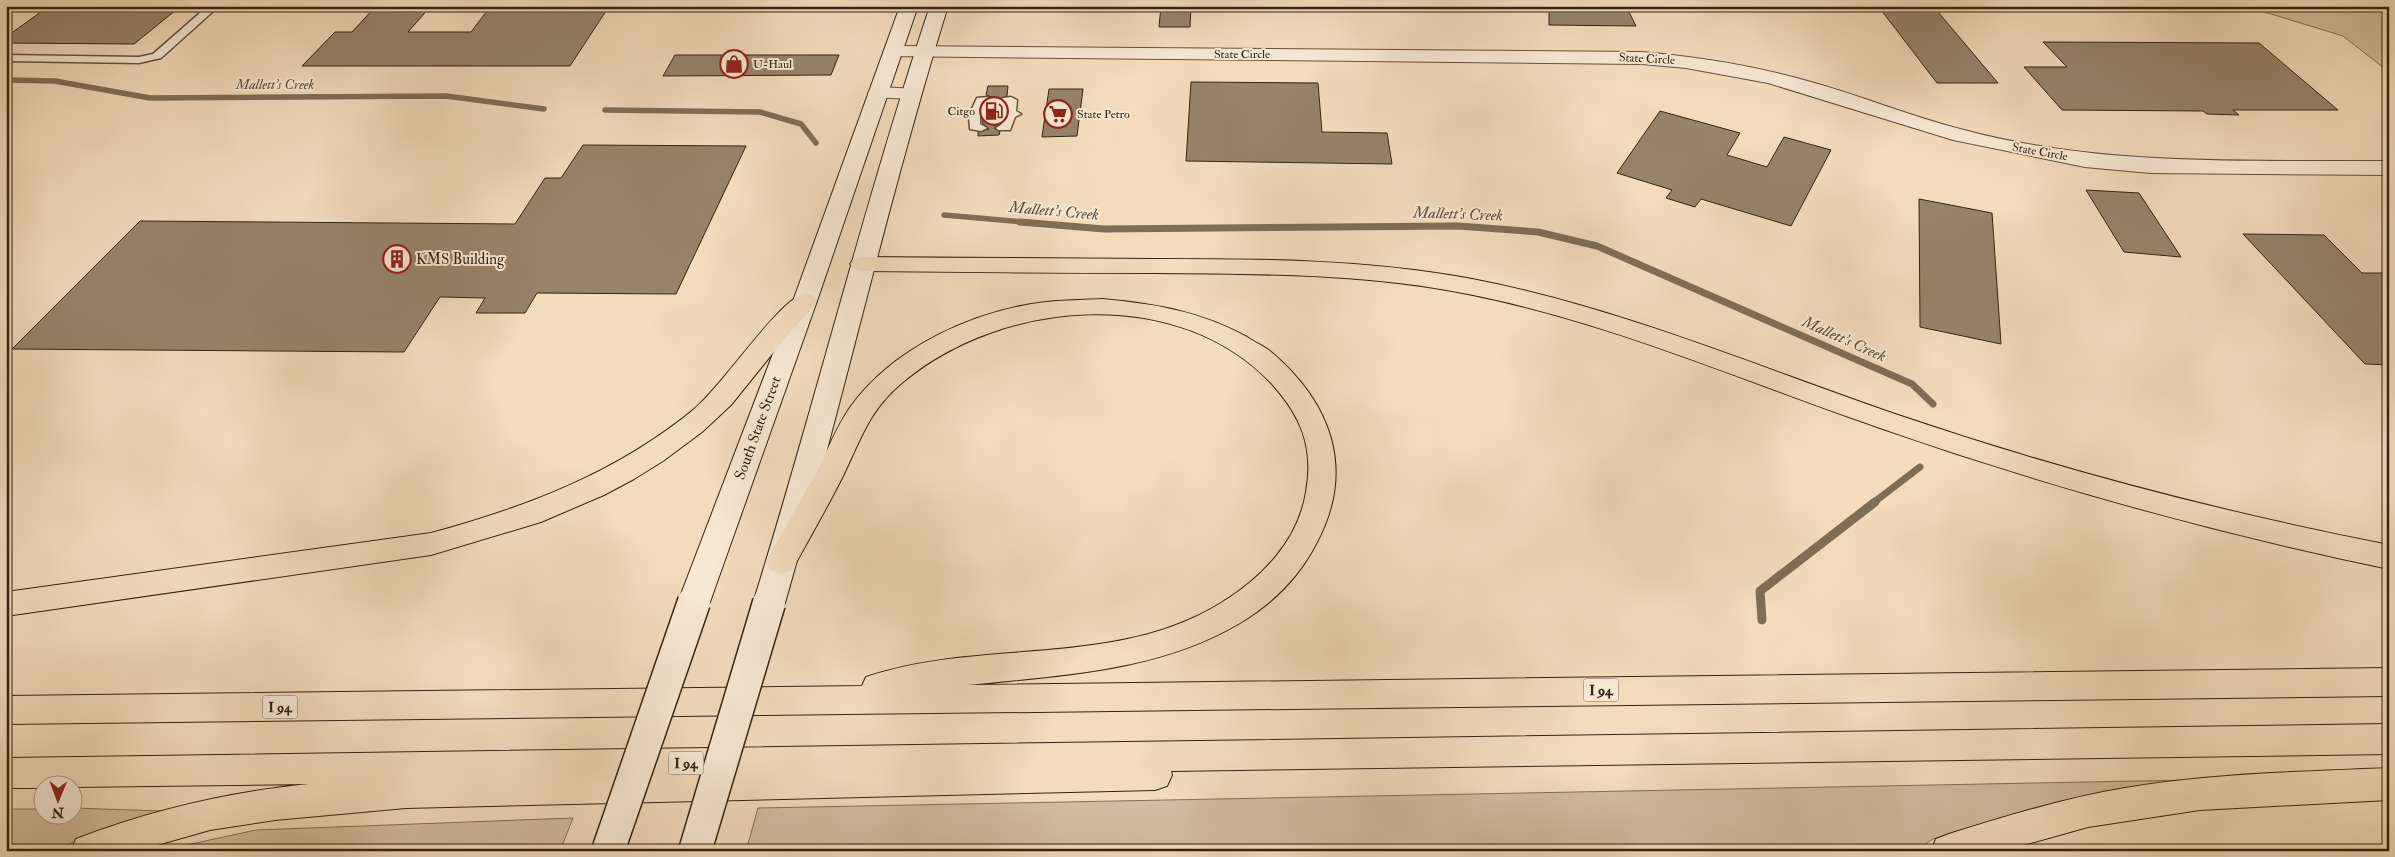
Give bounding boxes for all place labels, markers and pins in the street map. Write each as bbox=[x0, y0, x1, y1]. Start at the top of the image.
shop icon: U-Haul bbox=[719, 49, 749, 79]
place label: U-Haul bbox=[753, 57, 792, 72]
fuel station icon: Citgo bbox=[979, 96, 1009, 126]
supermarket icon: State Petro bbox=[1043, 99, 1073, 129]
place label: Citgo bbox=[948, 104, 975, 119]
place label: State Petro bbox=[1077, 107, 1130, 122]
building icon: KMS Building bbox=[382, 244, 412, 274]
place label: KMS Building bbox=[416, 250, 505, 269]

